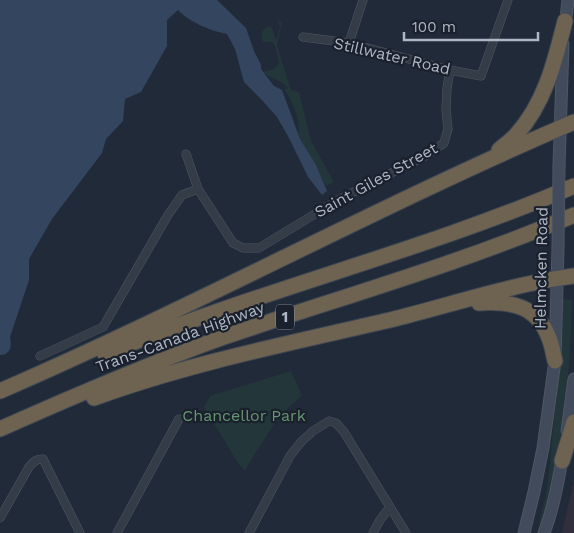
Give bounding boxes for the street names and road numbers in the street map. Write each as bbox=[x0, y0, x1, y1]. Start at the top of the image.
street label: Stillwater Road bbox=[332, 33, 452, 79]
street label: Saint Giles Street bbox=[311, 138, 441, 222]
street label: Helmcken Road bbox=[530, 207, 552, 329]
street label: Trans-Canada Highway bbox=[93, 297, 268, 376]
road number: 1 bbox=[276, 304, 294, 330]

